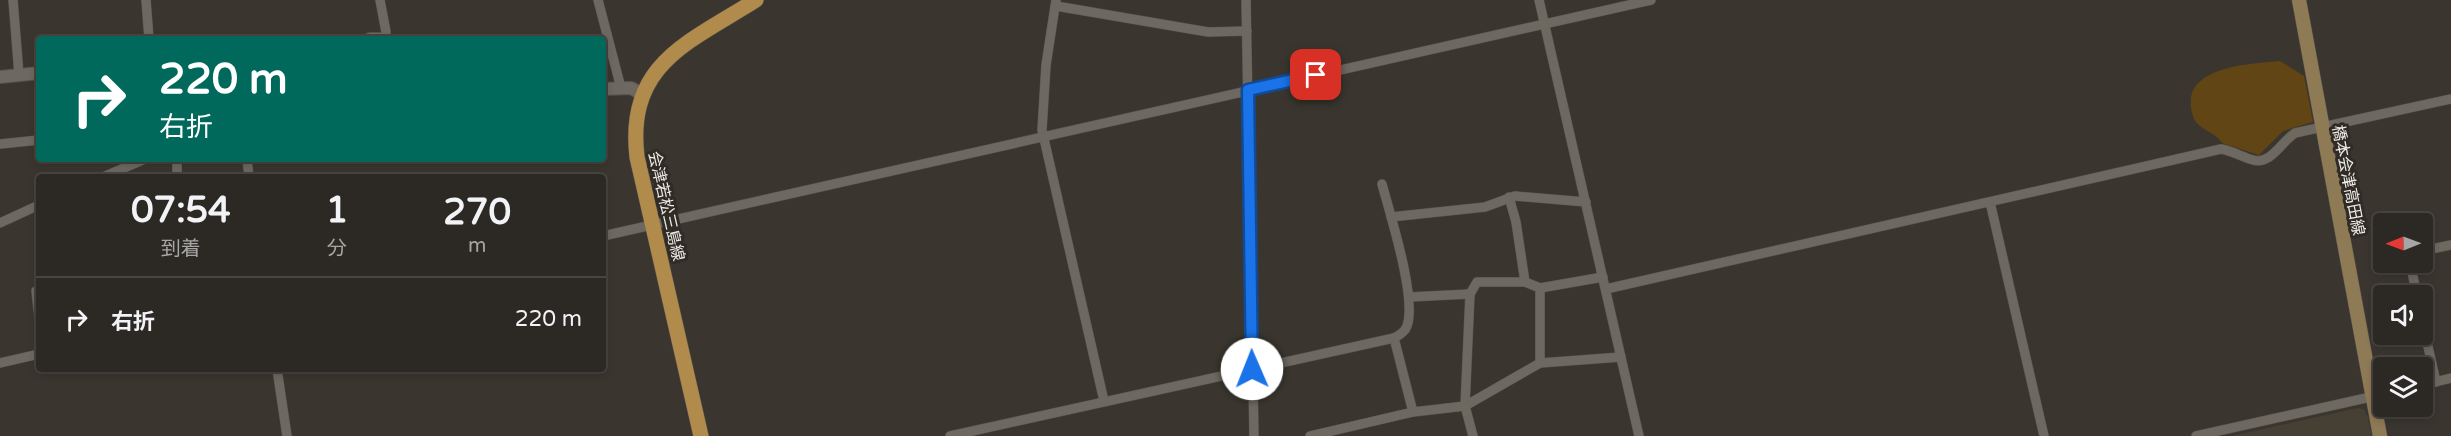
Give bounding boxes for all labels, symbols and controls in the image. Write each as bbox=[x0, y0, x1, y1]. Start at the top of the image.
pin bbox=[1290, 49, 1341, 100]
text: 220 m bbox=[159, 54, 288, 105]
icon: arrive bbox=[1299, 58, 1332, 91]
icon: right bbox=[60, 60, 138, 138]
text: 右折 bbox=[159, 111, 213, 144]
street label: 橋本会津高田線 bbox=[2328, 123, 2369, 237]
street label: 会津若松三島線 bbox=[644, 149, 688, 263]
text: 07:54 bbox=[131, 189, 231, 232]
text: 1 bbox=[326, 189, 348, 232]
text: 270 bbox=[443, 191, 511, 234]
north arrow bbox=[2373, 213, 2433, 273]
map controls bbox=[2373, 213, 2433, 417]
text: m bbox=[468, 234, 486, 258]
text: 到着 bbox=[161, 237, 201, 261]
text: 分 bbox=[327, 237, 347, 261]
button: sound bbox=[2373, 285, 2433, 345]
icon: right bbox=[60, 303, 93, 336]
text: 220 m bbox=[515, 306, 582, 332]
text: 右折 bbox=[111, 309, 155, 335]
position arrow bbox=[1220, 337, 1284, 401]
button: layers bbox=[2373, 357, 2433, 417]

